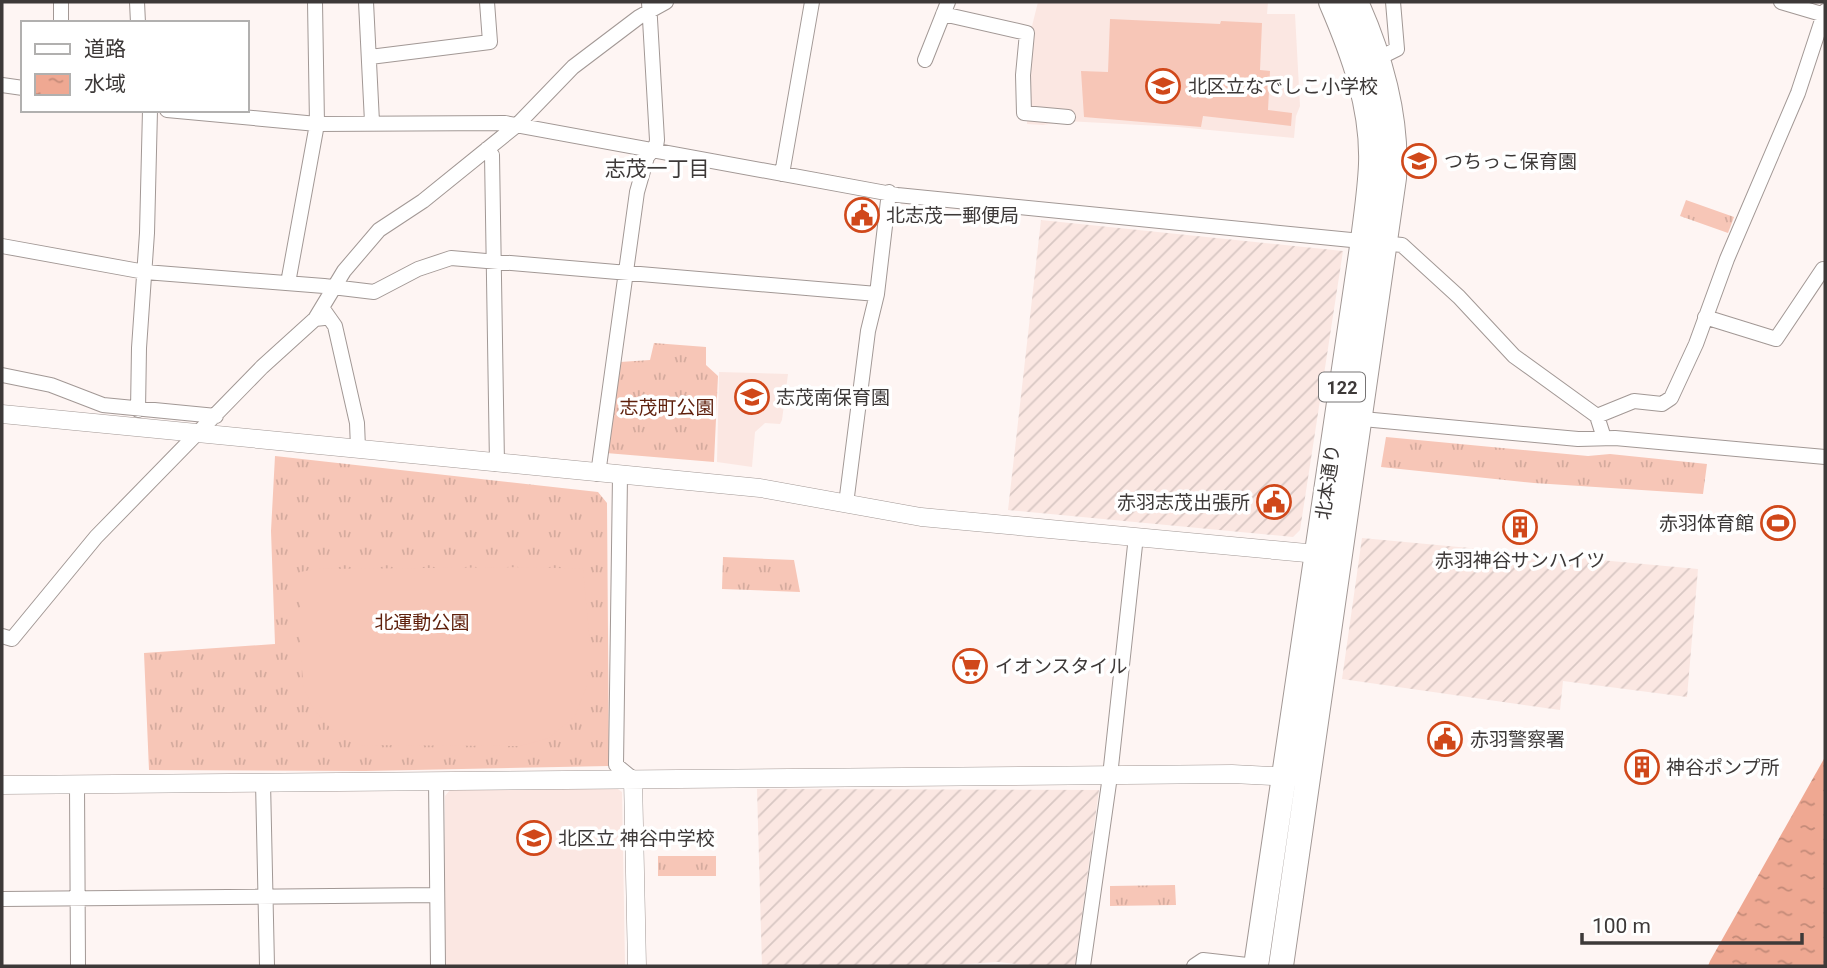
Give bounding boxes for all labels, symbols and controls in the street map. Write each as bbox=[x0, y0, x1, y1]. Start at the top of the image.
legend bbox=[21, 21, 248, 112]
text: 道路 bbox=[84, 37, 126, 61]
school or university icon: 北区立なでしこ小学校 bbox=[1144, 67, 1182, 105]
text: 水域 bbox=[84, 72, 126, 96]
place label: 北区立なでしこ小学校 bbox=[1188, 75, 1378, 98]
school or university icon: つちっこ保育園 bbox=[1400, 142, 1438, 180]
place label: つちっこ保育園 bbox=[1444, 150, 1577, 173]
district label: 志茂一丁目 bbox=[605, 157, 710, 181]
public building icon: 北志茂一郵便局 bbox=[843, 196, 881, 234]
place label: 北志茂一郵便局 bbox=[886, 204, 1019, 227]
road number: 122 bbox=[1319, 372, 1365, 402]
school or university icon: 志茂南保育園 bbox=[733, 378, 771, 416]
place label: 志茂南保育園 bbox=[776, 386, 890, 409]
park label: 志茂町公園 bbox=[619, 396, 715, 419]
street label: 北本通り bbox=[1311, 443, 1345, 521]
public building icon: 赤羽志茂出張所 bbox=[1255, 483, 1293, 521]
place label: 赤羽志茂出張所 bbox=[1117, 491, 1250, 514]
sports icon: 赤羽体育館 bbox=[1759, 504, 1797, 542]
building icon: 赤羽神谷サンハイツ bbox=[1501, 508, 1539, 546]
place label: 赤羽体育館 bbox=[1659, 512, 1754, 535]
place label: 赤羽神谷サンハイツ bbox=[1435, 549, 1605, 572]
park label: 北運動公園 bbox=[374, 611, 470, 634]
supermarket icon: イオンスタイル bbox=[951, 647, 989, 685]
place label: イオンスタイル bbox=[995, 655, 1128, 678]
public building icon: 赤羽警察署 bbox=[1426, 720, 1464, 758]
place label: 赤羽警察署 bbox=[1470, 728, 1565, 751]
building icon: 神谷ポンプ所 bbox=[1623, 748, 1661, 786]
place label: 神谷ポンプ所 bbox=[1666, 756, 1779, 779]
school or university icon: 北区立 神谷中学校 bbox=[515, 819, 553, 857]
place label: 北区立 神谷中学校 bbox=[558, 827, 715, 850]
scale bar bbox=[1582, 902, 1802, 946]
text: 100 m bbox=[1592, 914, 1651, 938]

